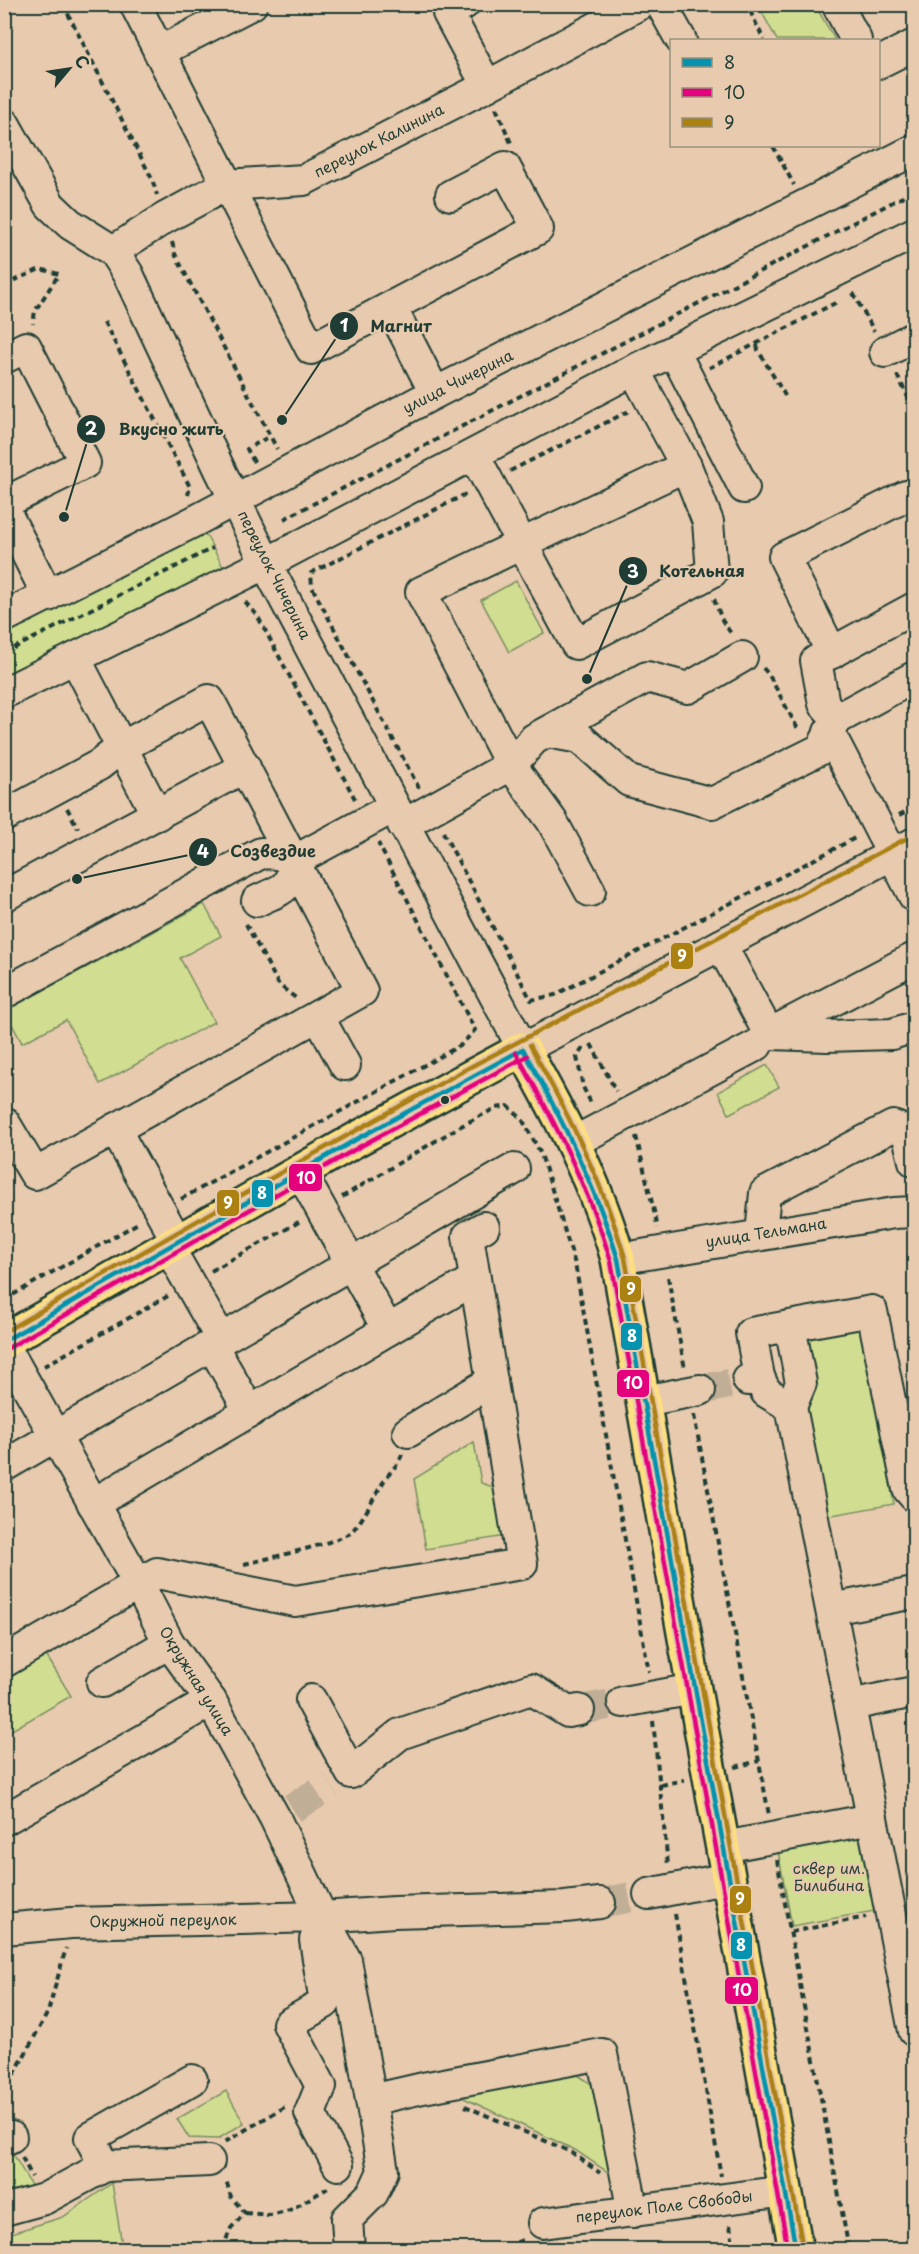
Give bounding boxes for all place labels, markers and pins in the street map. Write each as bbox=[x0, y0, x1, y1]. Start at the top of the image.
callout: Магнит bbox=[329, 309, 444, 343]
callout: Вкусно жить bbox=[76, 412, 236, 446]
callout: Котельная bbox=[618, 554, 757, 588]
callout: Созвездие bbox=[188, 835, 327, 869]
unlabelled marker bbox=[439, 1094, 451, 1106]

